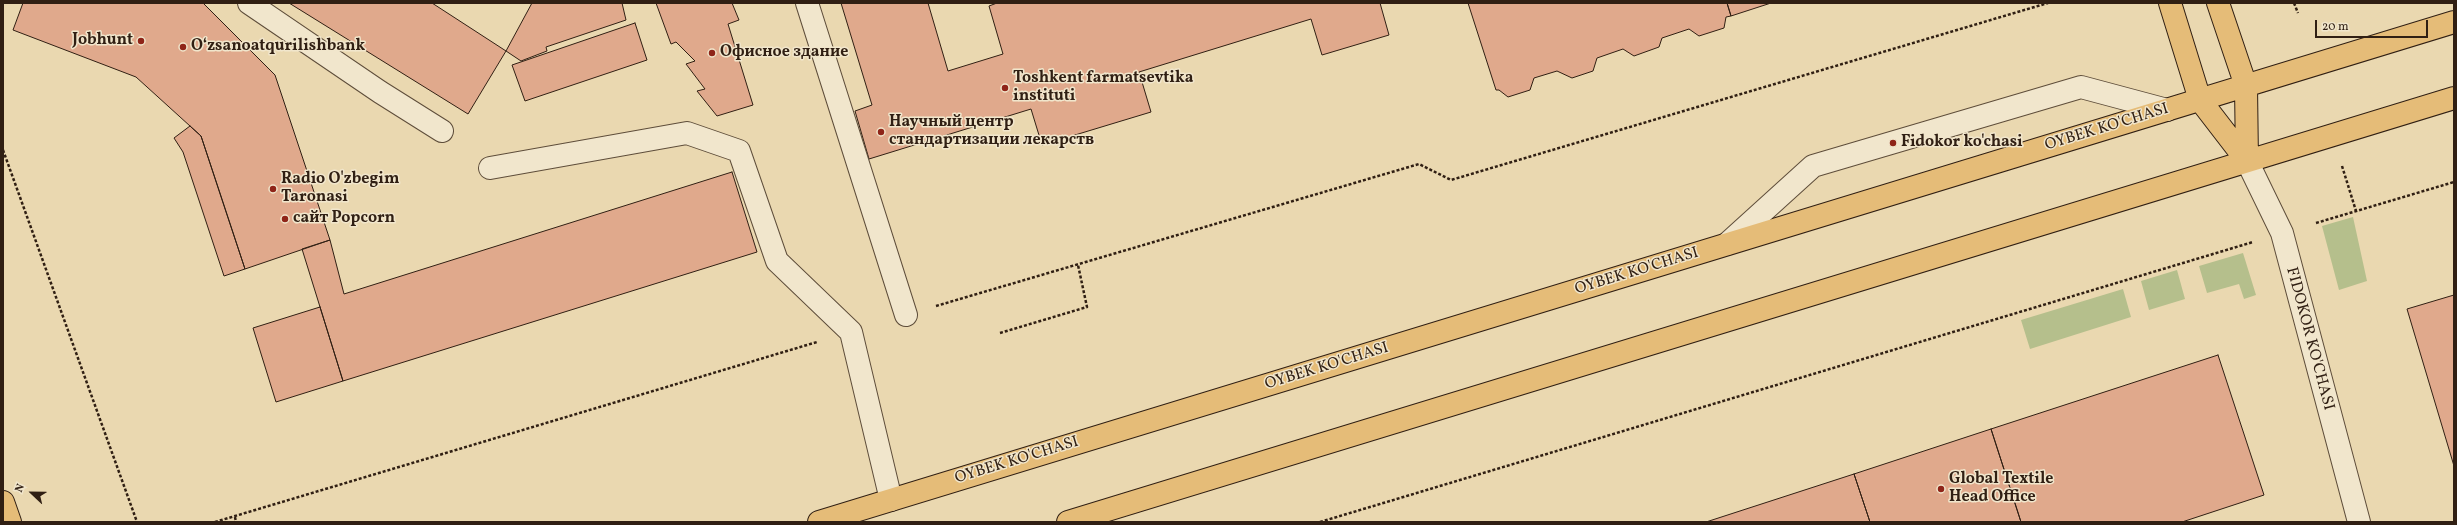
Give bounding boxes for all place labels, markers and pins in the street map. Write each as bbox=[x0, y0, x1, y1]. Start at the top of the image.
place label: Jobhunt bbox=[72, 31, 133, 51]
marker: Jobhunt bbox=[136, 36, 146, 46]
place label: Oʻzsanoatqurilishbank bbox=[191, 37, 365, 57]
marker: Oʻzsanoatqurilishbank bbox=[178, 42, 188, 52]
place label: Офисное здание bbox=[720, 43, 848, 63]
marker: Офисное здание bbox=[707, 48, 717, 58]
place label: Toshkent farmatsevtika instituti bbox=[1013, 69, 1193, 107]
marker: Toshkent farmatsevtika instituti bbox=[1000, 83, 1010, 93]
place label: Научный центр стандартизации лекарств bbox=[889, 113, 1094, 151]
marker: Научный центр стандартизации лекарств bbox=[876, 127, 886, 137]
place label: Fidokor ko'chasi bbox=[1901, 133, 2023, 153]
marker: Fidokor ko'chasi bbox=[1888, 138, 1898, 148]
place label: Radio O'zbegim Taronasi bbox=[281, 170, 399, 208]
marker: Radio O'zbegim Taronasi bbox=[268, 184, 278, 194]
place label: сайт Popcorn bbox=[293, 209, 395, 229]
marker: сайт Popcorn bbox=[280, 214, 290, 224]
place label: Global Textile Head Office bbox=[1949, 470, 2054, 508]
marker: Global Textile Head Office bbox=[1936, 484, 1946, 494]

